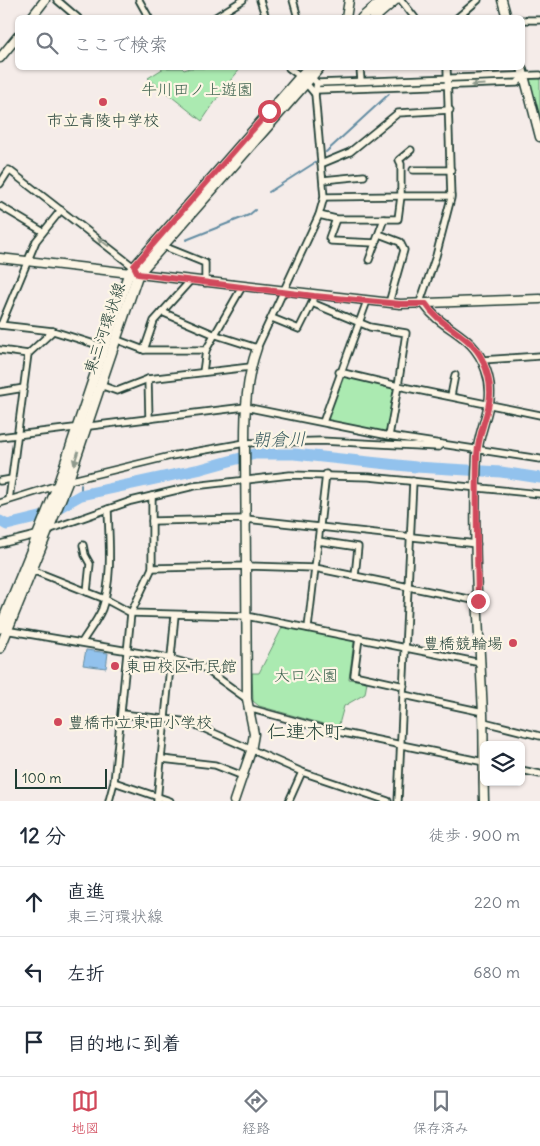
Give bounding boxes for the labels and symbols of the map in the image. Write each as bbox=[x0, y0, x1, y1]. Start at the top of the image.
park label: 牛川田ノ上遊園 bbox=[141, 79, 253, 99]
one-way arrow bbox=[470, 81, 486, 89]
marker: 市立青陵中学校 bbox=[97, 96, 109, 108]
route start bbox=[258, 100, 281, 123]
place label: 市立青陵中学校 bbox=[47, 110, 159, 130]
one-way arrow bbox=[96, 237, 110, 247]
street label: 東三河環状線 bbox=[79, 279, 129, 377]
water label: 朝倉川 bbox=[252, 427, 306, 451]
one-way arrow bbox=[71, 451, 79, 466]
route end bbox=[467, 590, 490, 613]
place label: 豊橋競輪場 bbox=[423, 633, 503, 653]
marker: 豊橋競輪場 bbox=[507, 637, 519, 649]
place label: 東田校区市民館 bbox=[125, 656, 237, 676]
marker: 東田校区市民館 bbox=[109, 660, 121, 672]
park label: 大口公園 bbox=[274, 665, 338, 685]
place label: 豊橋市立東田小学校 bbox=[68, 712, 212, 732]
marker: 豊橋市立東田小学校 bbox=[52, 716, 64, 728]
district label: 仁連木町 bbox=[267, 719, 343, 743]
scale bar bbox=[15, 766, 108, 789]

